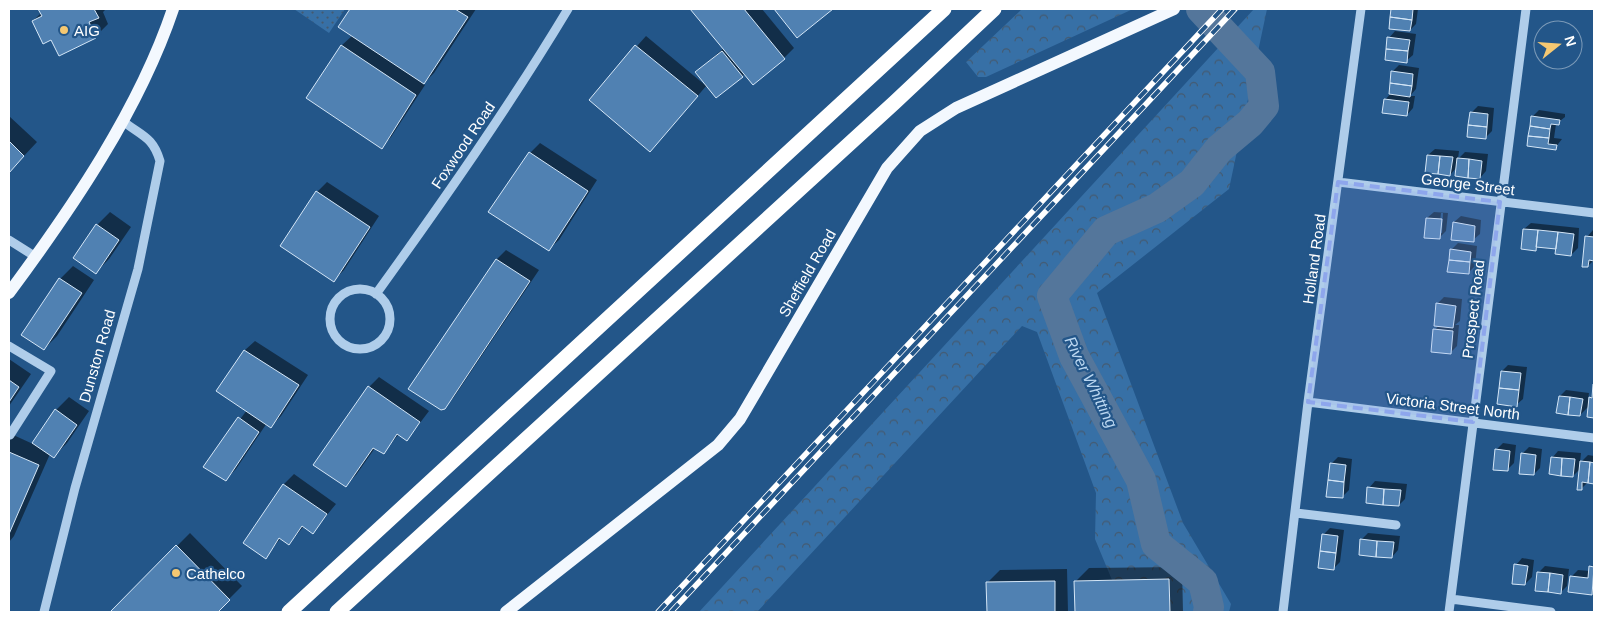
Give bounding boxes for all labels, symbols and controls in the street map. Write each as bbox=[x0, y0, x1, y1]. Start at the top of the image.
north arrow bbox=[1533, 20, 1583, 70]
place label: AIG bbox=[74, 22, 100, 39]
marker: AIG bbox=[58, 24, 70, 36]
text: N bbox=[1561, 34, 1580, 48]
street label: Foxwood Road bbox=[428, 98, 498, 192]
street label: George Street bbox=[1420, 170, 1517, 198]
street label: Holland Road bbox=[1299, 213, 1329, 305]
street label: Sheffield Road bbox=[775, 226, 839, 320]
street label: Prospect Road bbox=[1459, 259, 1487, 359]
street label: Dunston Road bbox=[76, 308, 118, 404]
water label: River Whitting bbox=[1062, 334, 1121, 431]
street label: Victoria Street North bbox=[1385, 389, 1521, 423]
place label: Cathelco bbox=[186, 565, 245, 582]
marker: Cathelco bbox=[170, 567, 182, 579]

